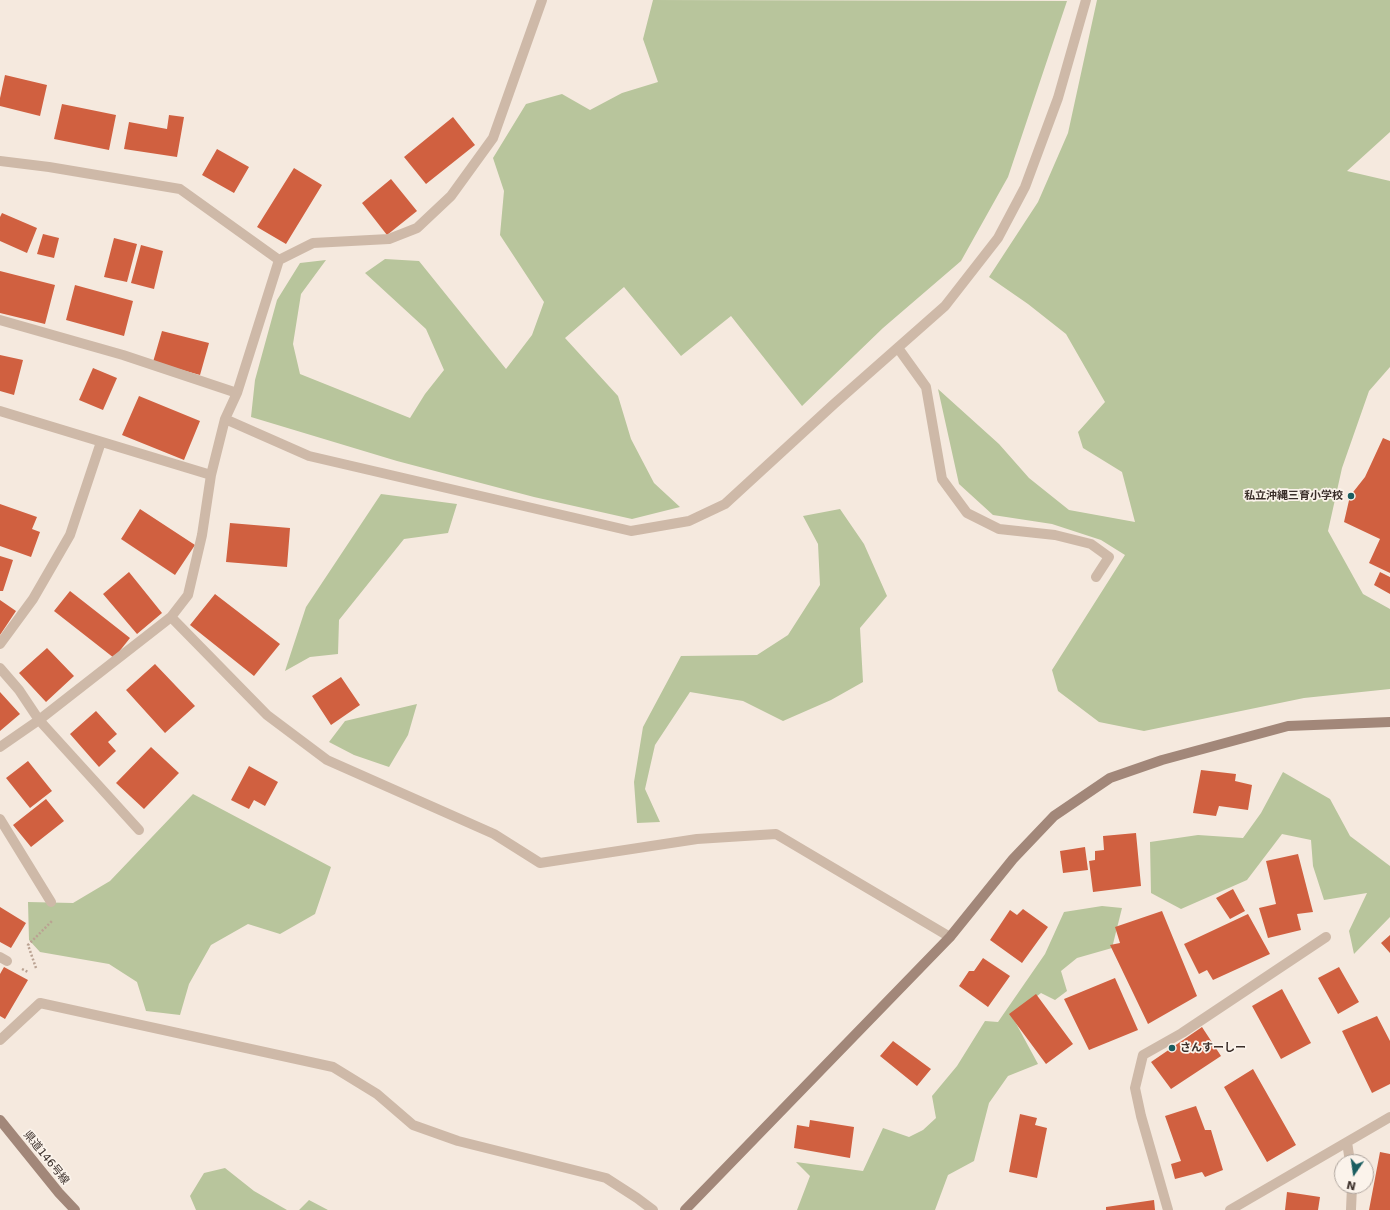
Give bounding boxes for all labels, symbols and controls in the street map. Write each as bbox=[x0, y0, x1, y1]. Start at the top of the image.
place label: 私立沖縄三育小学校 bbox=[1244, 489, 1343, 503]
marker: 私立沖縄三育小学校 bbox=[1346, 491, 1356, 501]
place label: さんすーしー bbox=[1180, 1041, 1246, 1055]
marker: さんすーしー bbox=[1167, 1043, 1177, 1053]
street label: 県道146号線 bbox=[20, 1129, 72, 1187]
north arrow bbox=[1334, 1154, 1374, 1194]
text: N bbox=[1345, 1178, 1357, 1193]

